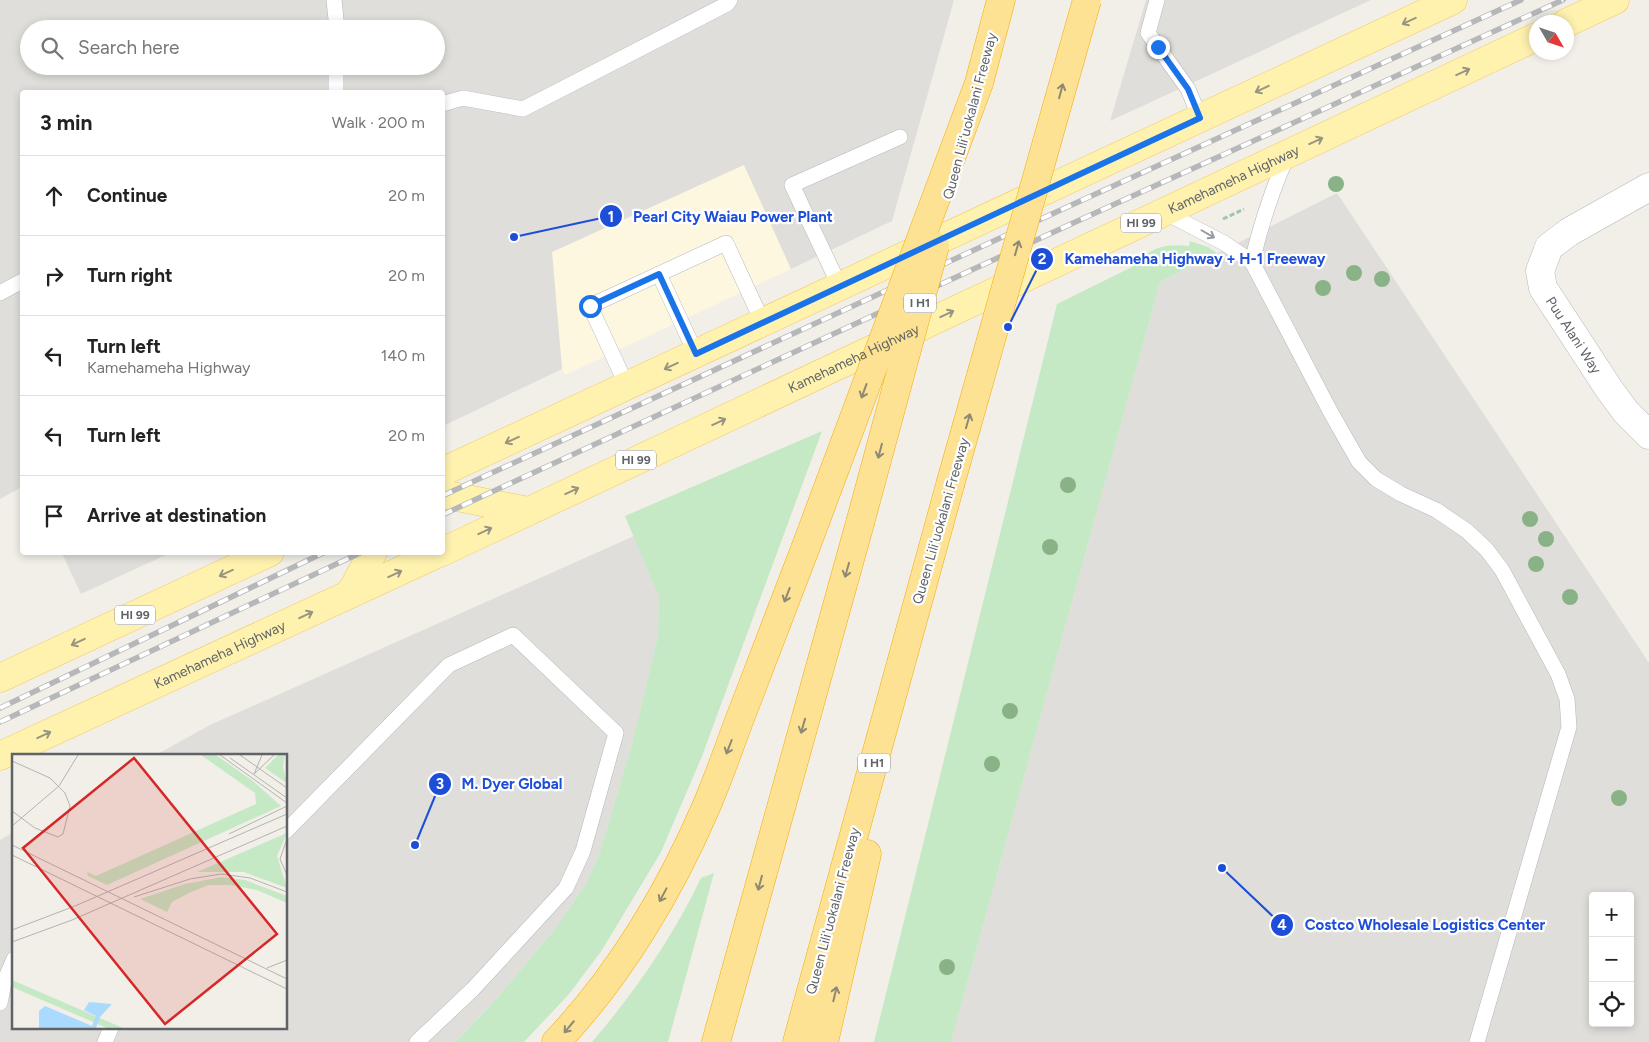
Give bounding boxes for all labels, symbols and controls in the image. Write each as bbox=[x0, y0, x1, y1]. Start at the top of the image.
north arrow bbox=[1529, 15, 1574, 60]
one-way arrow bbox=[1402, 16, 1417, 26]
search box bbox=[20, 20, 445, 75]
street label: Queen Liliʻuokalani Freeway bbox=[940, 30, 1001, 201]
icon: search bbox=[38, 34, 66, 62]
text: Search here bbox=[78, 36, 180, 59]
route end bbox=[1147, 36, 1170, 59]
one-way arrow bbox=[1455, 66, 1470, 76]
one-way arrow bbox=[1057, 84, 1066, 100]
one-way arrow bbox=[1255, 85, 1270, 95]
text: 3 min bbox=[40, 110, 92, 135]
text: Walk · 200 m bbox=[332, 113, 425, 132]
one-way arrow bbox=[1308, 136, 1323, 145]
street label: Kamehameha Highway bbox=[1165, 141, 1303, 217]
icon: ahead bbox=[40, 182, 68, 210]
text: Continue bbox=[87, 184, 167, 207]
text: 20 m bbox=[388, 186, 425, 205]
callout: Pearl City Waiau Power Plant bbox=[598, 201, 843, 231]
text: 1 bbox=[608, 208, 614, 226]
text: Pearl City Waiau Power Plant bbox=[633, 208, 833, 226]
road number: HI 99 bbox=[1121, 214, 1161, 232]
one-way arrow bbox=[1200, 230, 1214, 240]
one-way arrow bbox=[1013, 240, 1023, 256]
callout: Kamehameha Highway + H-1 Freeway bbox=[1030, 244, 1336, 274]
text: 2 bbox=[1038, 250, 1047, 268]
text: Kamehameha Highway + H-1 Freeway bbox=[1065, 250, 1326, 268]
icon: right bbox=[40, 262, 68, 290]
text: Turn right bbox=[87, 264, 173, 287]
text: 20 m bbox=[388, 266, 425, 285]
street label: Puu Alani Way bbox=[1542, 293, 1606, 377]
road number: I H1 bbox=[904, 294, 936, 312]
route start bbox=[579, 295, 602, 318]
one-way arrow bbox=[939, 309, 954, 319]
street label: Kamehameha Highway bbox=[785, 320, 923, 396]
text: Turn left bbox=[87, 335, 161, 358]
icon: left bbox=[40, 342, 68, 370]
text: 140 m bbox=[381, 346, 425, 365]
text: Kamehameha Highway bbox=[87, 358, 250, 377]
one-way arrow bbox=[664, 361, 679, 371]
one-way arrow bbox=[859, 383, 868, 398]
one-way arrow bbox=[964, 413, 974, 429]
one-way arrow bbox=[711, 416, 726, 426]
icon: left bbox=[40, 422, 68, 450]
text: Turn left bbox=[87, 424, 161, 447]
text: 20 m bbox=[388, 426, 425, 445]
one-way arrow bbox=[505, 435, 520, 445]
street label: Queen Liliʻuokalani Freeway bbox=[909, 435, 973, 606]
one-way arrow bbox=[874, 442, 884, 458]
road number: HI 99 bbox=[616, 450, 656, 470]
one-way arrow bbox=[564, 485, 579, 495]
icon: arrive bbox=[40, 502, 68, 530]
text: Arrive at destination bbox=[87, 504, 266, 527]
one-way arrow bbox=[477, 526, 492, 536]
one-way arrow bbox=[841, 561, 851, 577]
one-way arrow bbox=[387, 568, 402, 578]
one-way arrow bbox=[219, 569, 234, 578]
one-way arrow bbox=[782, 587, 792, 602]
road number: HI 99 bbox=[115, 606, 155, 624]
one-way arrow bbox=[298, 610, 313, 619]
street label: Kamehameha Highway bbox=[151, 616, 289, 692]
one-way arrow bbox=[71, 637, 86, 647]
one-way arrow bbox=[797, 718, 807, 734]
one-way arrow bbox=[36, 730, 51, 740]
one-way arrow bbox=[724, 738, 733, 754]
inset map bbox=[12, 754, 288, 1030]
road number: I H1 bbox=[858, 754, 890, 772]
callout: M. Dyer Global bbox=[427, 769, 573, 799]
text: 3 bbox=[436, 775, 444, 793]
text: M. Dyer Global bbox=[462, 775, 562, 793]
street label: Queen Liliʻuokalani Freeway bbox=[803, 825, 864, 996]
one-way arrow bbox=[754, 874, 764, 890]
one-way arrow bbox=[658, 887, 667, 902]
map controls bbox=[1589, 892, 1634, 1027]
button: + bbox=[1589, 892, 1634, 937]
callout: Costco Wholesale Logistics Center bbox=[1270, 910, 1555, 940]
text: 4 bbox=[1277, 916, 1287, 934]
text: Costco Wholesale Logistics Center bbox=[1305, 916, 1546, 934]
button: − bbox=[1589, 937, 1634, 982]
button: locate bbox=[1589, 982, 1634, 1027]
one-way arrow bbox=[831, 987, 840, 1003]
one-way arrow bbox=[563, 1020, 574, 1033]

